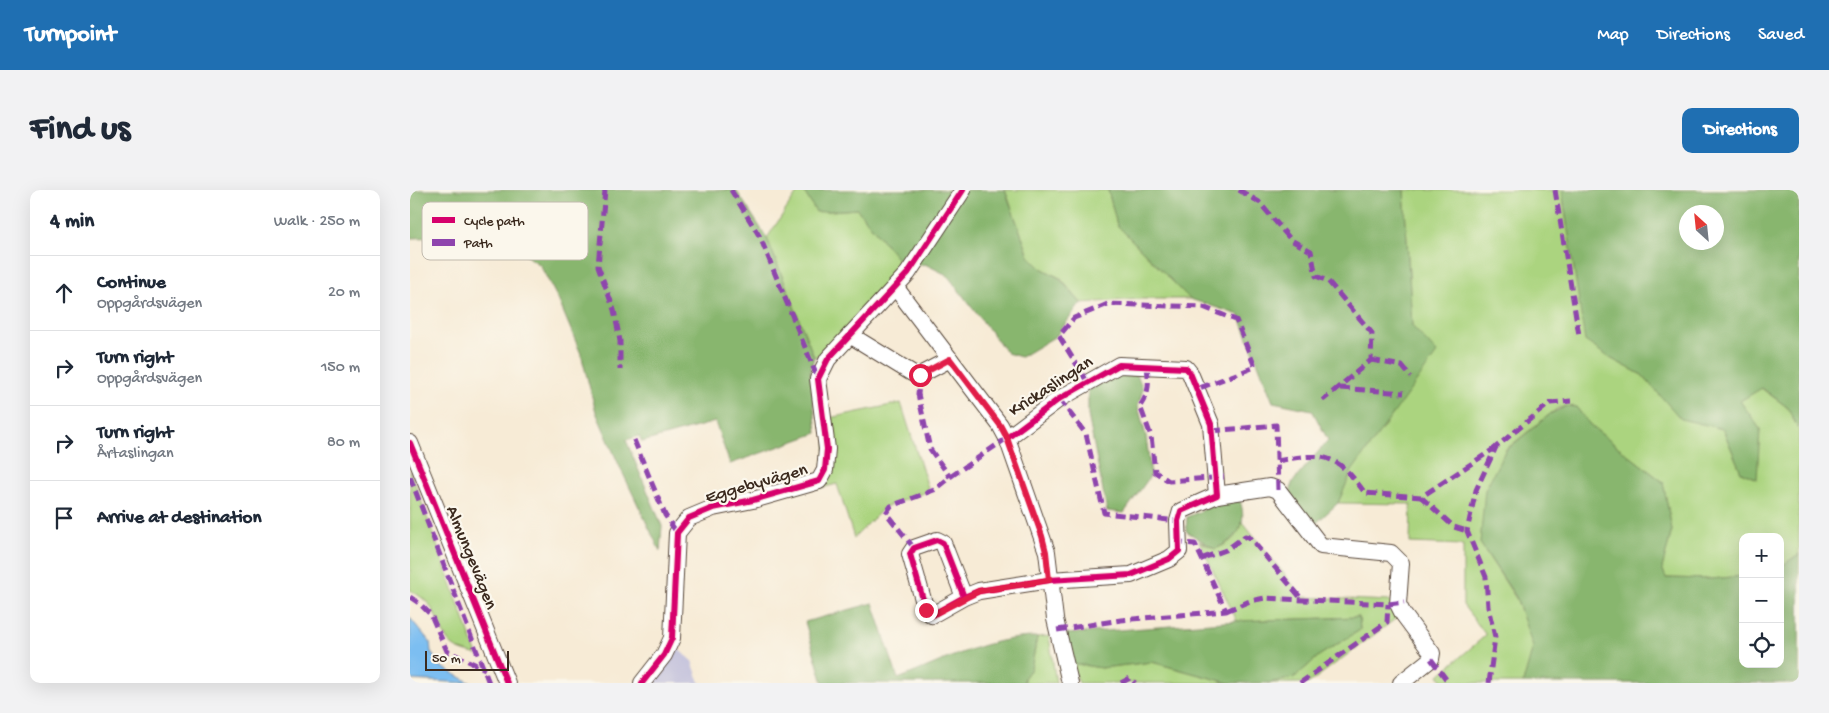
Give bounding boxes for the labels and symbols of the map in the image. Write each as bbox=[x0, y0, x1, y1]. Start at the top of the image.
legend bbox=[422, 202, 588, 260]
north arrow bbox=[1679, 205, 1724, 250]
text: Cycle path bbox=[464, 214, 525, 231]
text: Path bbox=[463, 236, 493, 253]
street label: Krickaslingan bbox=[1005, 352, 1098, 422]
route start bbox=[909, 364, 932, 387]
street label: Eggebyvägen bbox=[703, 460, 811, 509]
street label: Almungevägen bbox=[440, 503, 501, 613]
route end bbox=[915, 599, 938, 622]
scale bar bbox=[425, 648, 509, 671]

